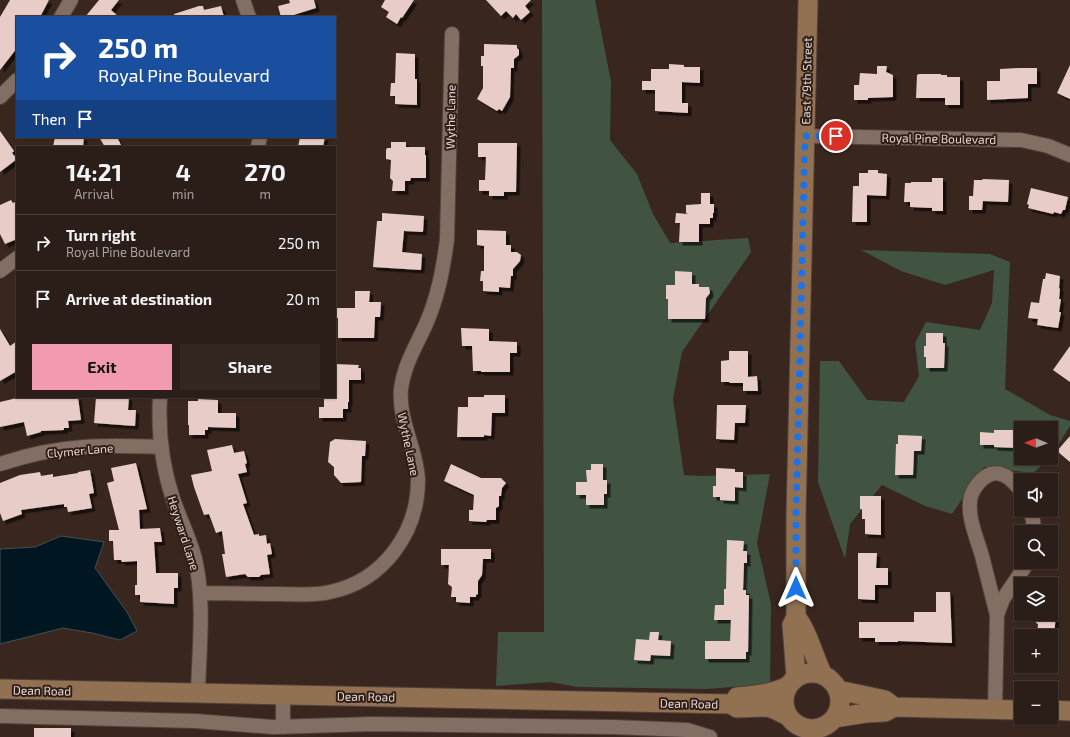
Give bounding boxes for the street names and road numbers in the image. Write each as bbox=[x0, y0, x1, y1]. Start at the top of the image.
street label: East 79th Street bbox=[798, 37, 814, 125]
street label: Wythe Lane bbox=[442, 85, 458, 149]
street label: Royal Pine Boulevard bbox=[882, 130, 996, 146]
street label: Wythe Lane bbox=[395, 411, 423, 477]
street label: Clymer Lane bbox=[46, 440, 114, 460]
street label: Heyward Lane bbox=[165, 494, 203, 572]
street label: Dean Road bbox=[13, 682, 71, 698]
street label: Dean Road bbox=[337, 688, 395, 704]
street label: Dean Road bbox=[660, 695, 718, 711]

